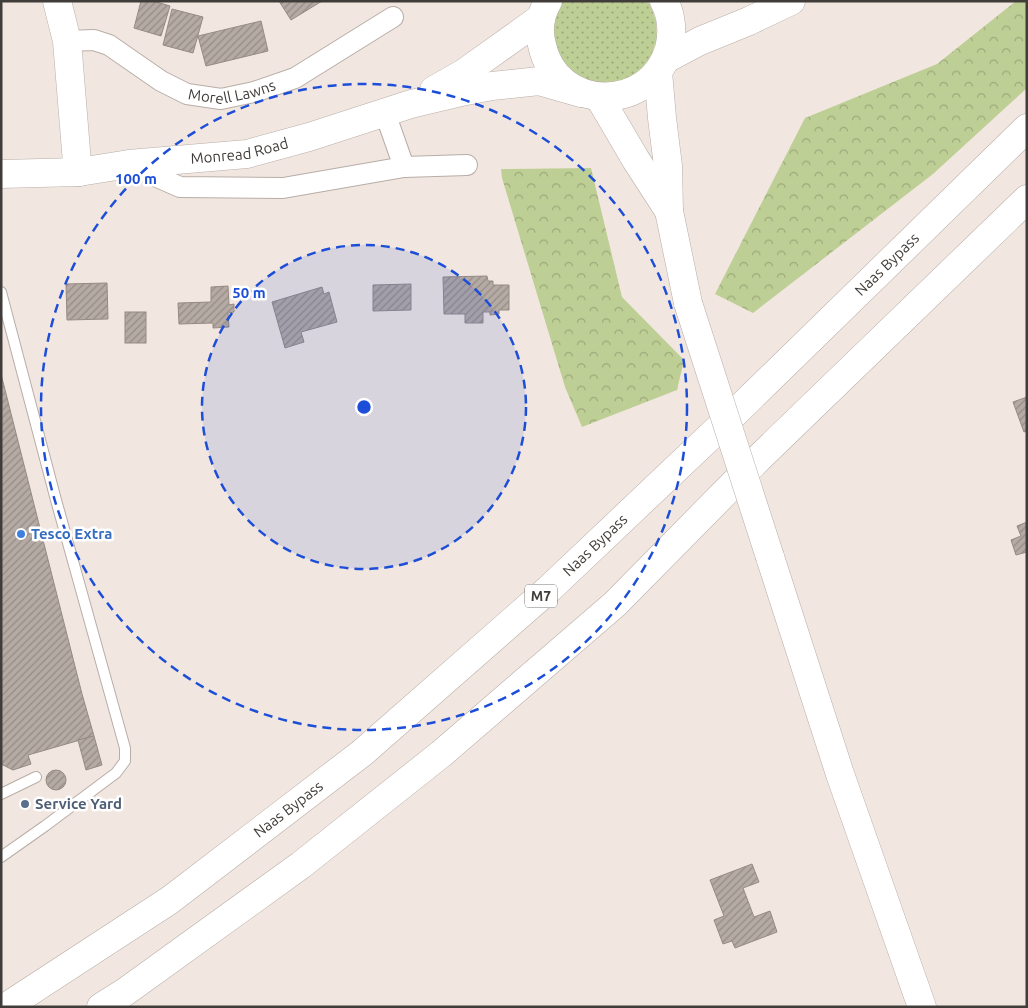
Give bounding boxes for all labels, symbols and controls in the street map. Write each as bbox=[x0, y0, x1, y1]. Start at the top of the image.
street label: Morell Lawns bbox=[187, 76, 278, 107]
street label: Monread Road bbox=[190, 134, 290, 167]
text: 100 m bbox=[115, 170, 157, 187]
street label: Naas Bypass bbox=[851, 229, 922, 299]
text: 50 m bbox=[232, 284, 266, 301]
centre of rings bbox=[355, 398, 373, 416]
street label: Naas Bypass bbox=[559, 510, 631, 579]
place label: Tesco Extra bbox=[31, 525, 112, 542]
marker: Tesco Extra bbox=[15, 528, 27, 540]
road number: M7 bbox=[525, 584, 557, 608]
street label: Naas Bypass bbox=[250, 777, 326, 841]
place label: Service Yard bbox=[35, 795, 122, 812]
marker: Service Yard bbox=[19, 798, 31, 810]

